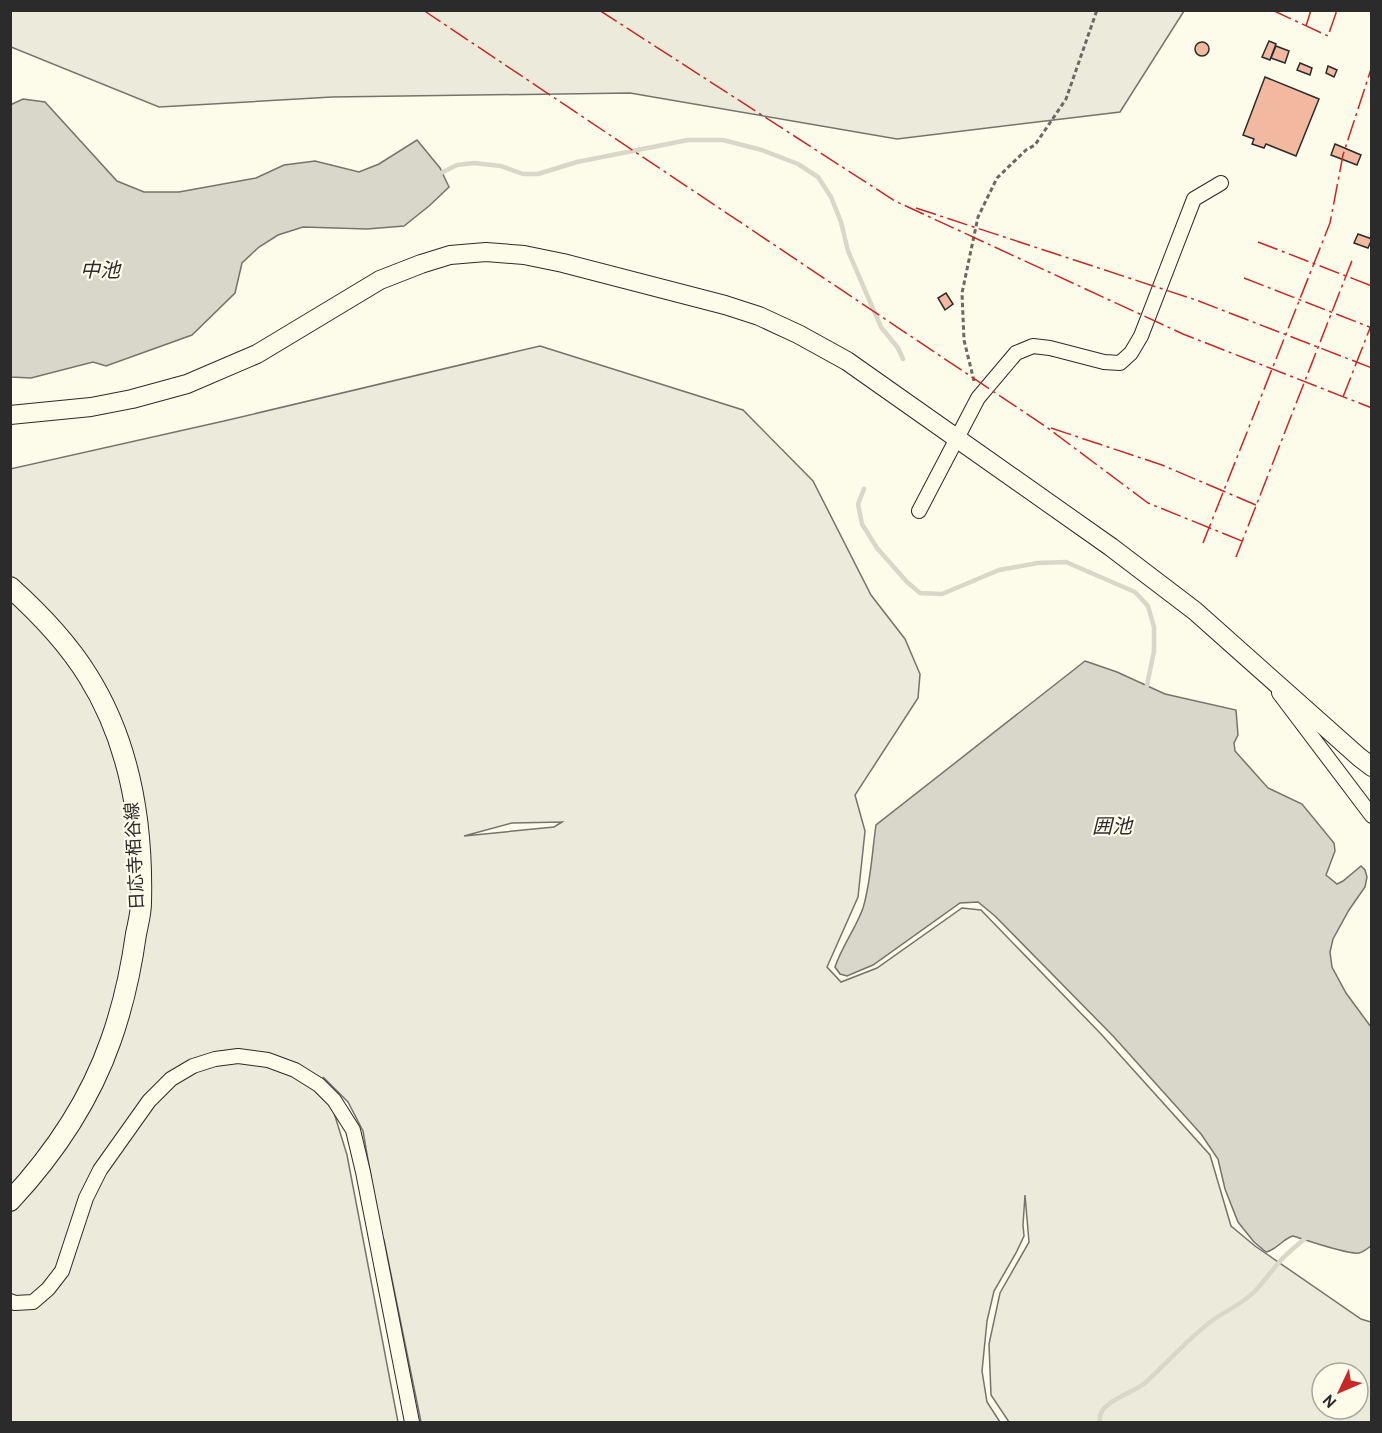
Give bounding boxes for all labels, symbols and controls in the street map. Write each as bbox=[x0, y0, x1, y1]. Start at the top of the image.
water label: 中池 bbox=[80, 259, 122, 285]
street label: 日応寺栢谷線 bbox=[122, 801, 150, 911]
water label: 囲池 bbox=[1092, 815, 1134, 841]
north arrow bbox=[1310, 1361, 1370, 1421]
text: N bbox=[1319, 1389, 1342, 1411]

